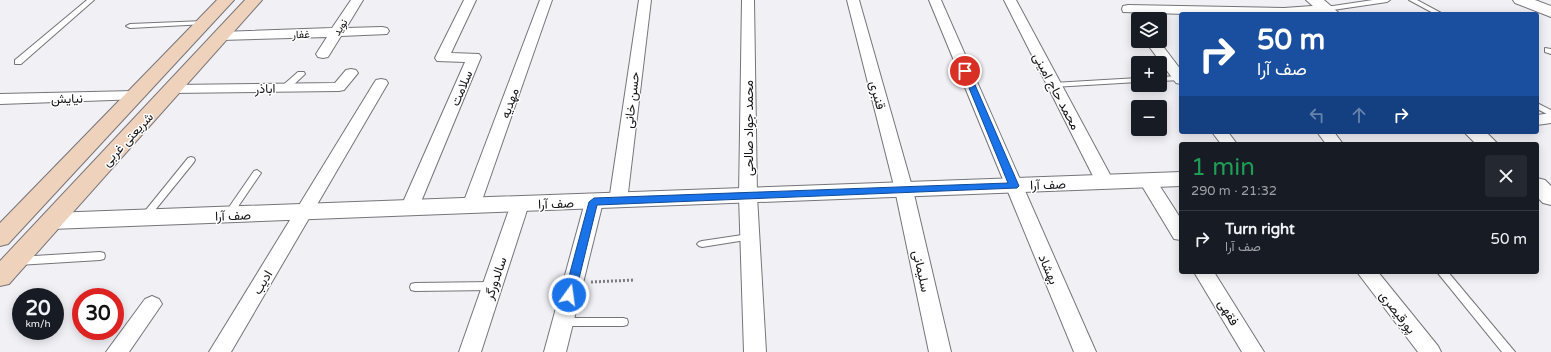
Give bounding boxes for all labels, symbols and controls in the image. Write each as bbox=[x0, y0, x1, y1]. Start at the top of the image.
map controls bbox=[1131, 12, 1167, 136]
button: layers bbox=[1131, 12, 1167, 48]
street label: نوید bbox=[330, 16, 351, 38]
text: 50 m bbox=[1257, 23, 1325, 57]
street label: غفار bbox=[291, 28, 310, 41]
icon: right bbox=[1191, 28, 1243, 80]
street label: محمد حاج امینی bbox=[1028, 50, 1083, 133]
pin bbox=[948, 54, 982, 88]
button: + bbox=[1131, 56, 1167, 92]
text: صف آرا bbox=[1257, 58, 1307, 80]
icon: arrive bbox=[954, 60, 976, 82]
street label: سلامت bbox=[447, 68, 477, 109]
street label: حسن خانی bbox=[621, 71, 643, 129]
street label: قنبری bbox=[866, 79, 889, 111]
street label: محمد جواد صالحی bbox=[741, 80, 757, 176]
street label: اباذر bbox=[253, 81, 276, 97]
street label: مهدیه bbox=[497, 86, 523, 121]
street label: نیایش bbox=[51, 91, 83, 107]
button: − bbox=[1131, 100, 1167, 136]
icon: left bbox=[1306, 104, 1328, 126]
icon: ahead bbox=[1348, 104, 1370, 126]
icon: right bbox=[1390, 104, 1412, 126]
street label: شریعتی غربی bbox=[99, 109, 157, 170]
text: 1 min bbox=[1191, 153, 1255, 182]
button: close bbox=[1485, 155, 1527, 197]
street label: صف آرا bbox=[1030, 176, 1066, 194]
text: 290 m · 21:32 bbox=[1191, 183, 1277, 199]
street label: صف آرا bbox=[538, 195, 574, 213]
street label: صف آرا bbox=[215, 207, 251, 225]
text: Turn right bbox=[1225, 220, 1295, 238]
icon: right bbox=[1191, 228, 1213, 250]
text: 50 m bbox=[1490, 230, 1527, 248]
text: صف آرا bbox=[1225, 239, 1261, 255]
street label: سلیمانی bbox=[908, 249, 934, 294]
street label: بهشاد bbox=[1035, 252, 1062, 287]
street label: سالدورگر bbox=[481, 255, 511, 303]
street label: ادیب bbox=[249, 268, 276, 298]
position arrow bbox=[548, 274, 590, 316]
speed limit sign: 30 bbox=[72, 288, 124, 340]
street label: پورقیصری bbox=[1375, 288, 1419, 338]
street label: فقهی bbox=[1214, 296, 1242, 329]
text: 20 bbox=[25, 297, 51, 321]
text: km/h bbox=[25, 318, 51, 330]

